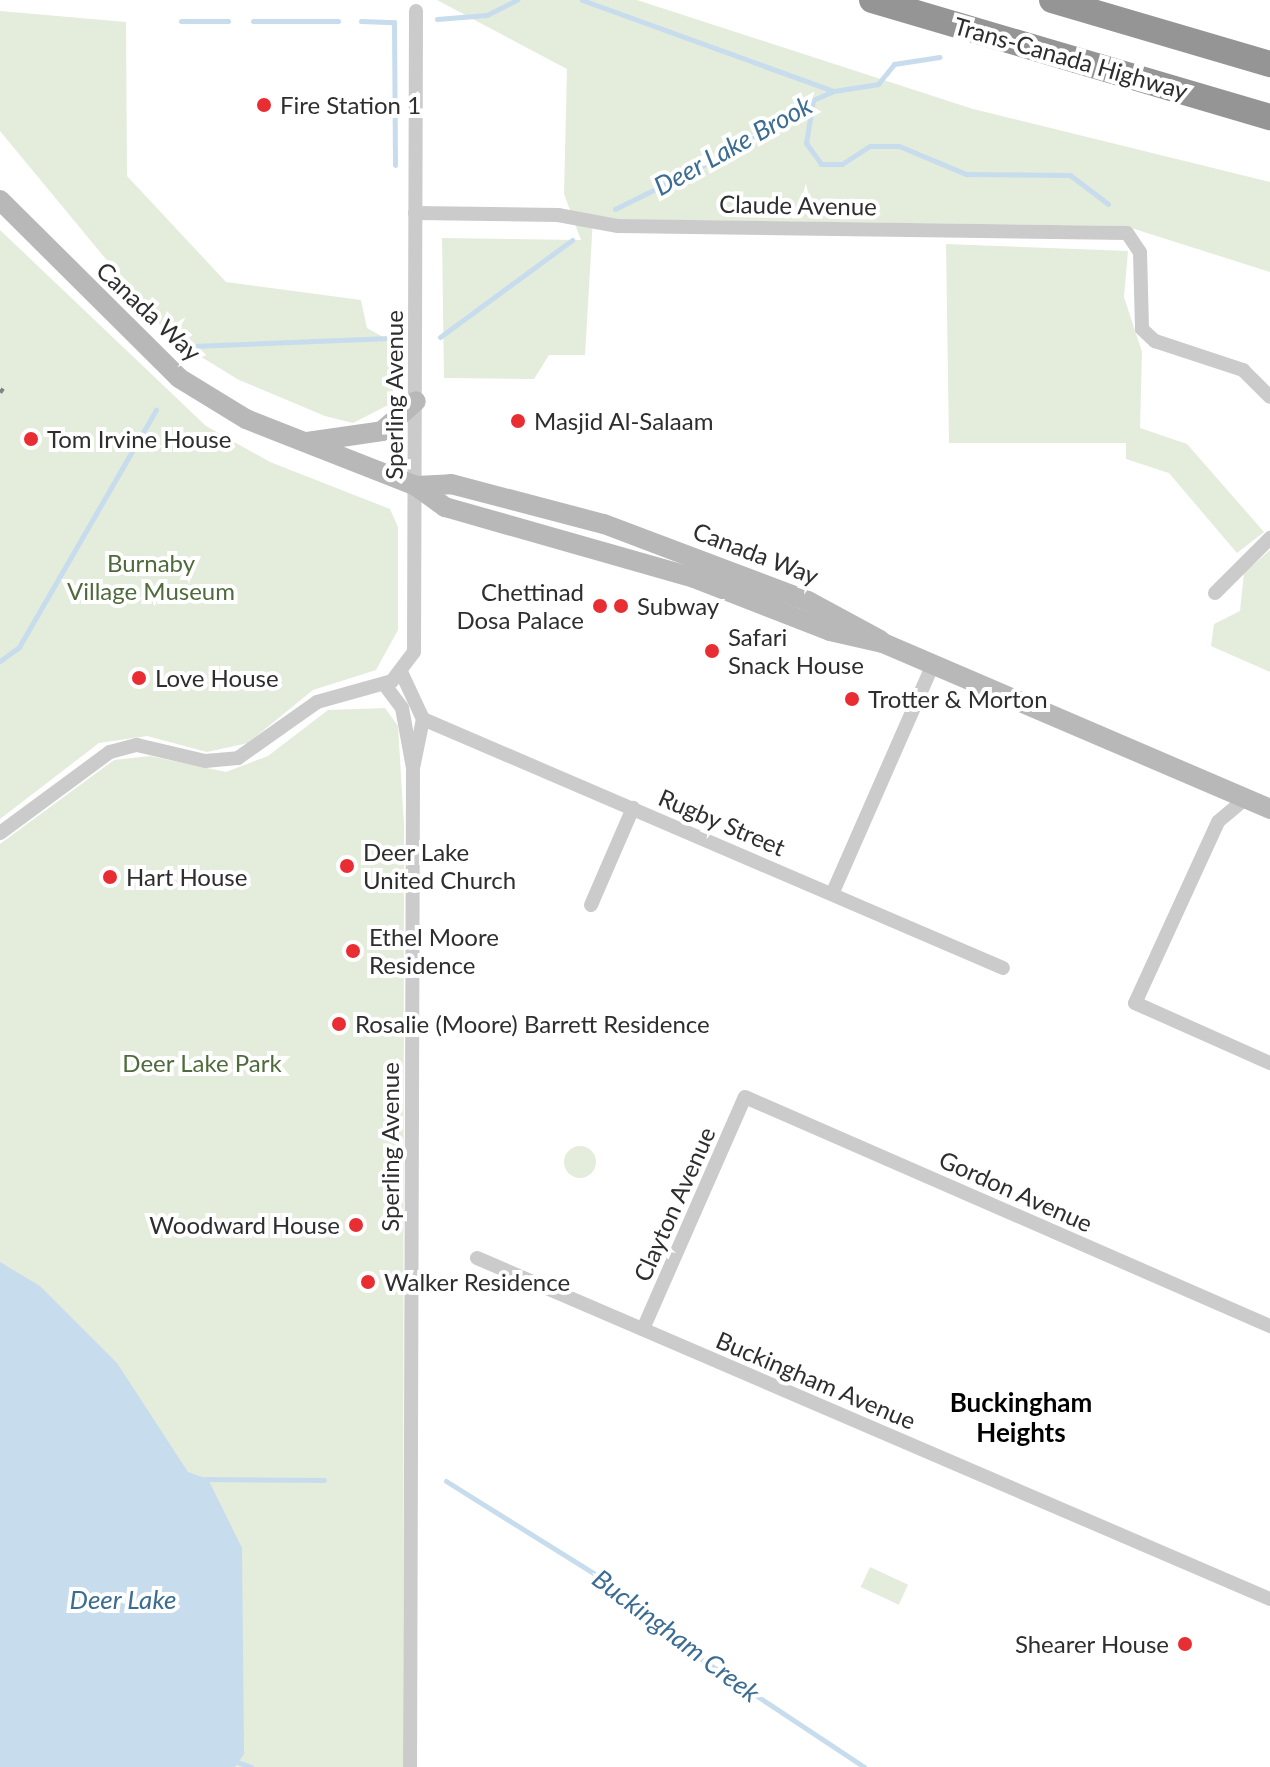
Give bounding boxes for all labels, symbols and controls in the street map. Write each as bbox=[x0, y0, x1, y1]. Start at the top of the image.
street label: Trans-Canada Highway bbox=[951, 11, 1191, 105]
water label: Deer Lake Brook bbox=[648, 90, 818, 202]
place label: Fire Station 1 bbox=[280, 91, 421, 119]
marker: Fire Station 1 bbox=[255, 96, 273, 114]
street label: Claude Avenue bbox=[718, 189, 878, 221]
street label: Canada Way bbox=[91, 255, 207, 367]
street label: Sperling Avenue bbox=[380, 310, 408, 480]
place label: Masjid Al-Salaam bbox=[534, 407, 714, 435]
marker: Masjid Al-Salaam bbox=[509, 412, 527, 430]
place label: Tom Irvine House bbox=[47, 425, 231, 453]
marker: Tom Irvine House bbox=[22, 430, 40, 448]
street label: Canada Way bbox=[689, 516, 823, 590]
park label: Burnaby Village Museum bbox=[67, 549, 235, 605]
place label: Chettinad Dosa Palace bbox=[456, 578, 584, 634]
place label: Subway bbox=[637, 592, 719, 620]
marker: Chettinad Dosa Palace bbox=[591, 597, 609, 615]
marker: Subway bbox=[612, 597, 630, 615]
place label: Safari Snack House bbox=[728, 623, 864, 679]
marker: Safari Snack House bbox=[703, 642, 721, 660]
place label: Love House bbox=[155, 664, 279, 692]
marker: Love House bbox=[130, 669, 148, 687]
place label: Trotter & Morton bbox=[868, 685, 1048, 713]
marker: Trotter & Morton bbox=[843, 690, 861, 708]
street label: Rugby Street bbox=[654, 782, 790, 862]
place label: Deer Lake United Church bbox=[363, 838, 516, 894]
marker: Deer Lake United Church bbox=[338, 857, 356, 875]
place label: Hart House bbox=[126, 863, 247, 891]
marker: Hart House bbox=[101, 868, 119, 886]
place label: Ethel Moore Residence bbox=[369, 923, 499, 979]
marker: Ethel Moore Residence bbox=[344, 942, 362, 960]
place label: Rosalie (Moore) Barrett Residence bbox=[355, 1010, 710, 1038]
marker: Rosalie (Moore) Barrett Residence bbox=[330, 1015, 348, 1033]
park label: Deer Lake Park bbox=[122, 1049, 282, 1077]
street label: Sperling Avenue bbox=[376, 1062, 404, 1232]
street label: Clayton Avenue bbox=[627, 1122, 721, 1286]
street label: Gordon Avenue bbox=[935, 1144, 1097, 1238]
place label: Woodward House bbox=[149, 1211, 340, 1239]
marker: Woodward House bbox=[347, 1216, 365, 1234]
place label: Walker Residence bbox=[384, 1268, 571, 1296]
marker: Walker Residence bbox=[359, 1273, 377, 1291]
street label: Buckingham Avenue bbox=[712, 1325, 920, 1435]
district label: Buckingham Heights bbox=[950, 1387, 1092, 1448]
water label: Buckingham Creek bbox=[586, 1563, 766, 1709]
water label: Deer Lake bbox=[69, 1584, 177, 1616]
place label: Shearer House bbox=[1014, 1630, 1169, 1658]
marker: Shearer House bbox=[1176, 1635, 1194, 1653]

